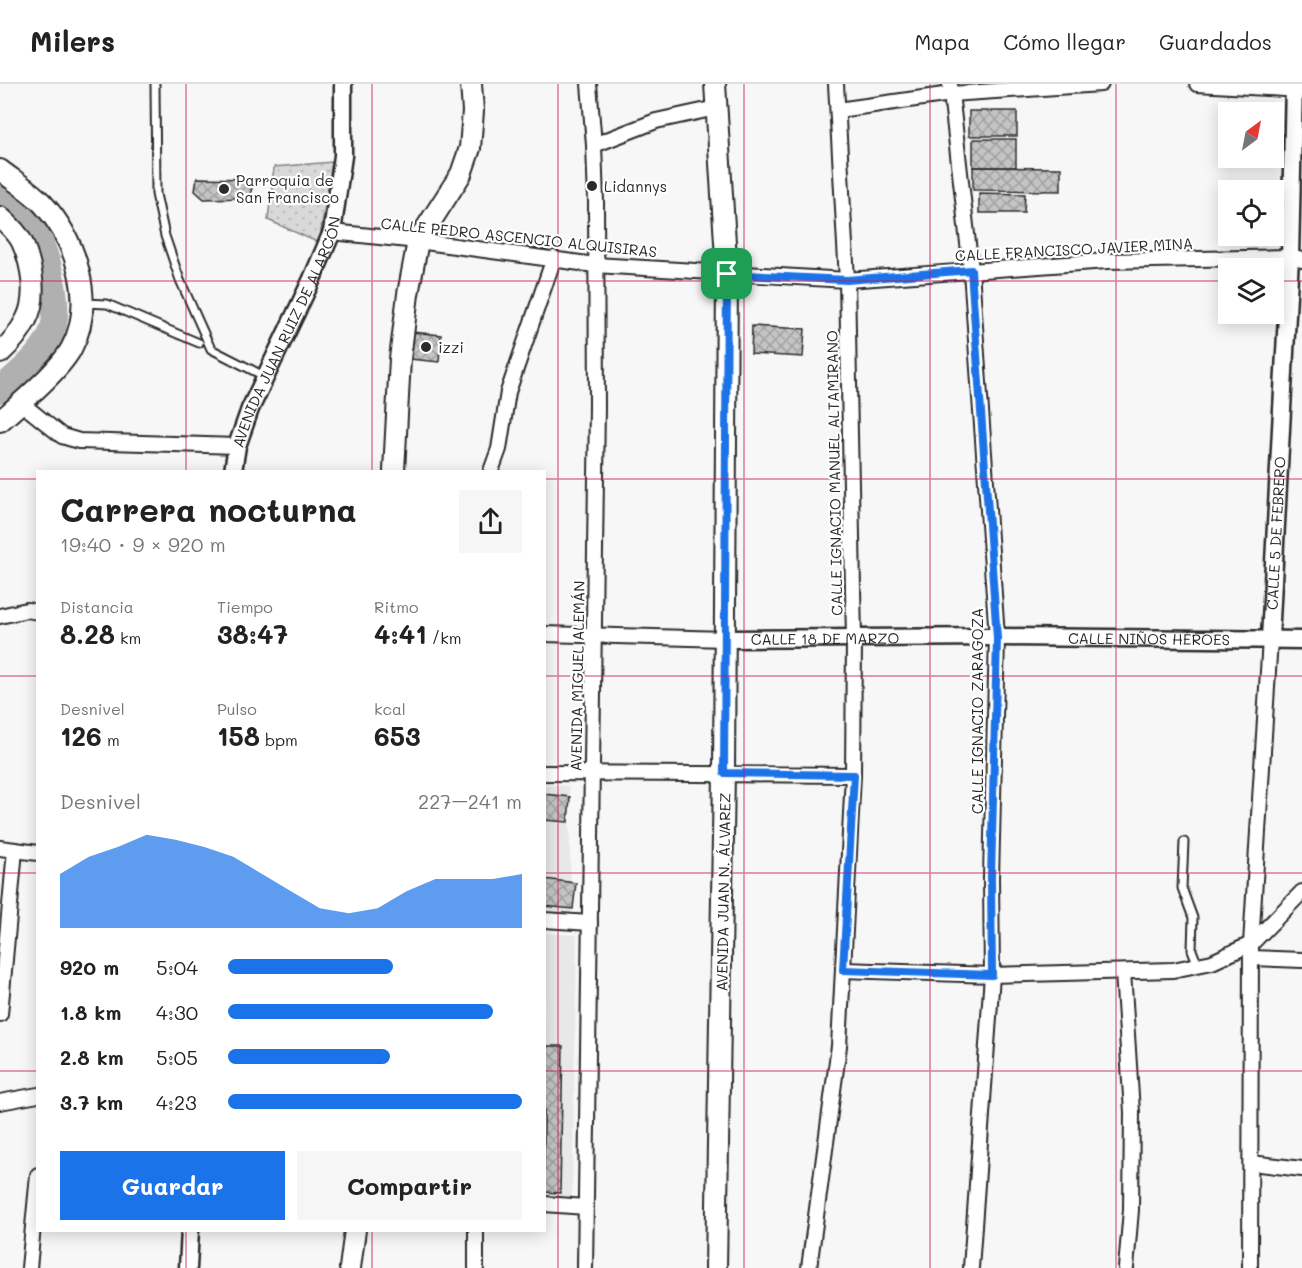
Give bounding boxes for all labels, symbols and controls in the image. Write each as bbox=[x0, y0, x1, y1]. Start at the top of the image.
text: Milers bbox=[30, 23, 115, 59]
text: Mapa bbox=[914, 28, 970, 55]
text: Cómo llegar bbox=[1003, 28, 1126, 55]
text: Guardados bbox=[1159, 28, 1272, 55]
north arrow bbox=[1218, 102, 1284, 168]
map controls bbox=[1218, 102, 1284, 324]
place label: Parroquia de San Francisco bbox=[236, 170, 339, 207]
place label: Lidannys bbox=[604, 176, 667, 196]
marker: Lidannys bbox=[585, 179, 599, 193]
button: locate bbox=[1218, 180, 1284, 246]
marker: Parroquia de San Francisco bbox=[217, 182, 231, 196]
street label: CALLE PEDRO ASCENCIO ALQUISIRAS bbox=[380, 213, 658, 261]
street label: AVENIDA JUAN RUIZ DE ALARCÓN bbox=[227, 215, 344, 450]
street label: CALLE FRANCISCO JAVIER MINA bbox=[954, 233, 1194, 265]
pin bbox=[701, 248, 752, 299]
icon: arrive bbox=[710, 257, 743, 290]
button: layers bbox=[1218, 258, 1284, 324]
street label: CALLE IGNACIO MANUEL ALTAMIRANO bbox=[822, 330, 846, 616]
place label: izzi bbox=[438, 337, 464, 357]
marker: izzi bbox=[419, 340, 433, 354]
street label: CALLE 5 DE FEBRERO bbox=[1262, 456, 1290, 610]
text: Carrera nocturna bbox=[60, 487, 357, 530]
button: share bbox=[459, 490, 522, 553]
text: 19:40 · 9 × 920 m bbox=[60, 531, 226, 557]
street label: AVENIDA MIGUEL ALEMÁN bbox=[565, 580, 589, 772]
text: Distancia bbox=[60, 596, 134, 617]
text: Tiempo bbox=[217, 596, 273, 617]
text: Ritmo bbox=[374, 596, 418, 617]
street label: CALLE IGNACIO ZARAGOZA bbox=[967, 608, 987, 814]
text: 8.28 bbox=[60, 617, 115, 651]
text: 38:47 bbox=[217, 617, 288, 651]
text: 4:41 bbox=[374, 617, 427, 651]
text: km bbox=[115, 627, 141, 648]
text: /km bbox=[427, 627, 462, 648]
street label: CALLE 18 DE MARZO bbox=[751, 628, 899, 649]
street label: CALLE NIÑOS HÉROES bbox=[1068, 628, 1230, 649]
text: Desnivel bbox=[60, 698, 125, 719]
text: Pulso bbox=[217, 698, 257, 719]
text: kcal bbox=[374, 698, 406, 719]
text: 126 bbox=[60, 719, 102, 753]
text: 158 bbox=[217, 719, 260, 753]
text: 653 bbox=[374, 719, 421, 753]
text: m bbox=[102, 729, 120, 750]
text: bpm bbox=[260, 729, 298, 750]
text: Desnivel bbox=[60, 788, 141, 814]
text: 227–241 m bbox=[418, 788, 522, 814]
street label: AVENIDA JUAN N. ÁLVAREZ bbox=[711, 793, 735, 991]
text: 920 m bbox=[60, 954, 119, 980]
text: 5:04 bbox=[156, 954, 198, 980]
text: 1.8 km bbox=[60, 999, 121, 1025]
text: 4:30 bbox=[156, 999, 198, 1025]
text: 2.8 km bbox=[60, 1044, 124, 1070]
text: 5:05 bbox=[156, 1044, 198, 1070]
text: 3.7 km bbox=[60, 1089, 123, 1115]
text: 4:23 bbox=[156, 1089, 197, 1115]
button: Guardar bbox=[60, 1151, 285, 1220]
button: Compartir bbox=[297, 1151, 522, 1220]

